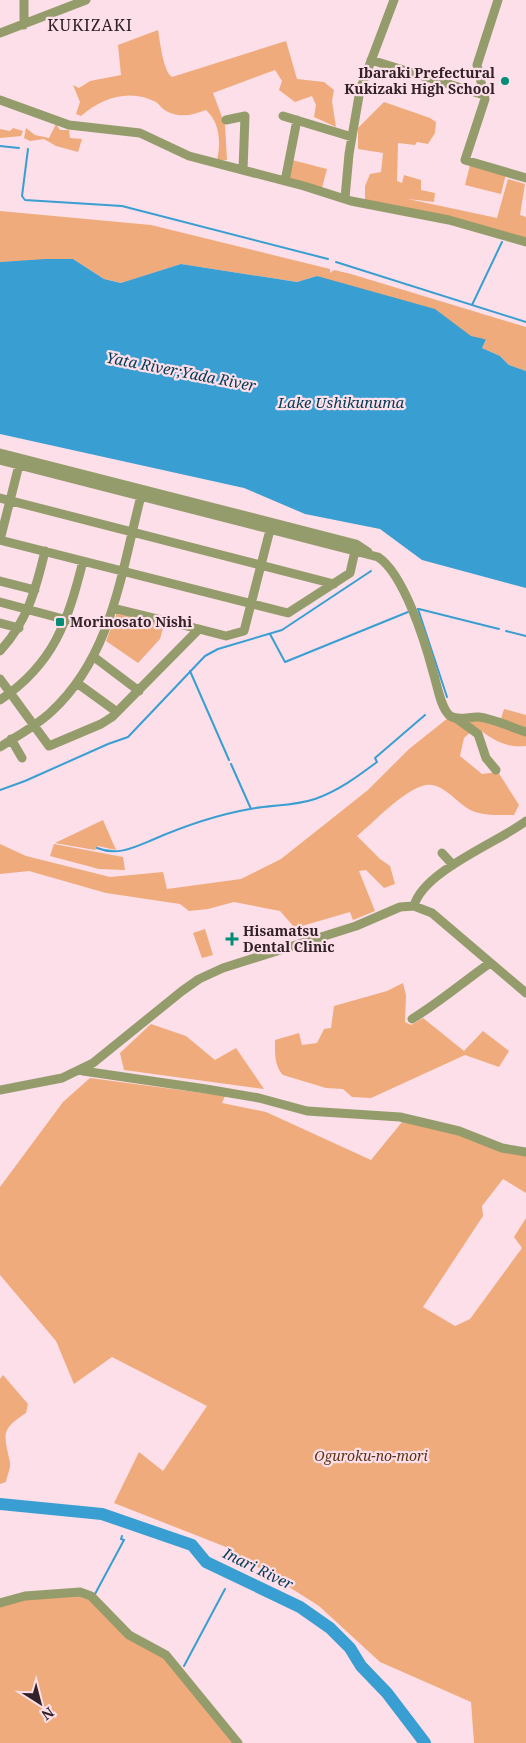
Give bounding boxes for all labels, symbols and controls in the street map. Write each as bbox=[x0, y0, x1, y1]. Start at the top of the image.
district label: KUKIZAKI bbox=[47, 14, 133, 36]
place label: Ibaraki Prefectural Kukizaki High School bbox=[344, 63, 495, 98]
marker: Ibaraki Prefectural Kukizaki High School bbox=[499, 75, 511, 87]
water label: Yata River;Yada River bbox=[105, 347, 259, 396]
water label: Lake Ushikunuma bbox=[277, 392, 405, 412]
place label: Morinosato Nishi bbox=[70, 612, 192, 631]
marker: Morinosato Nishi bbox=[54, 616, 66, 628]
place label: Hisamatsu Dental Clinic bbox=[243, 921, 335, 956]
marker: Hisamatsu Dental Clinic bbox=[225, 932, 239, 946]
park label: Oguroku-no-mori bbox=[314, 1446, 429, 1465]
water label: Inari River bbox=[219, 1542, 298, 1594]
north arrow bbox=[15, 1678, 65, 1728]
text: N bbox=[38, 1703, 58, 1725]

